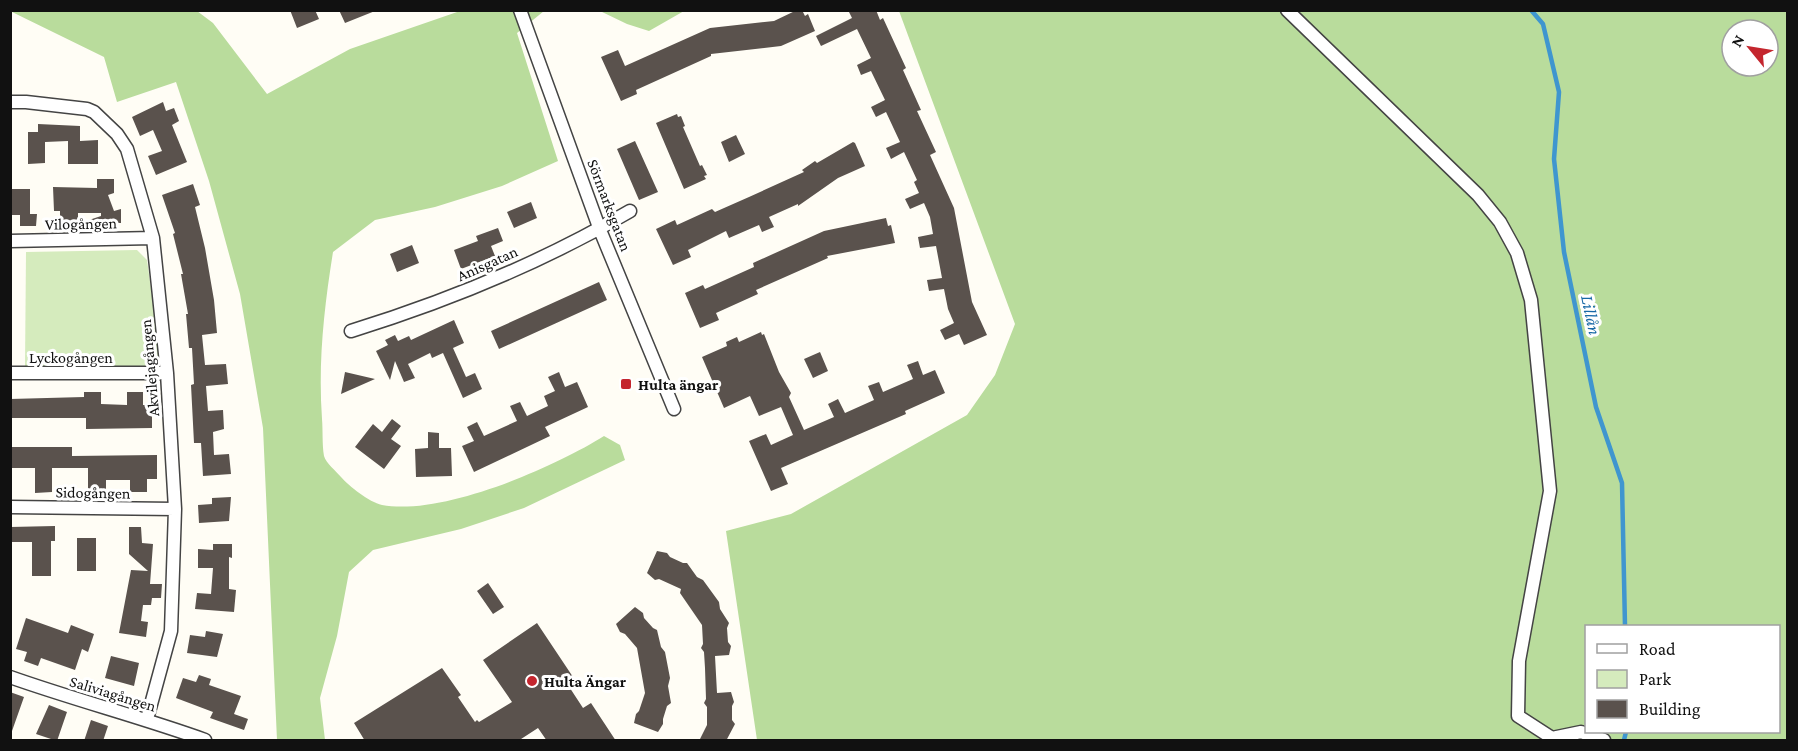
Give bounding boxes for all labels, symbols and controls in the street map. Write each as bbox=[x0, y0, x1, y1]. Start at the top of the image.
north arrow bbox=[1720, 18, 1780, 78]
text: N bbox=[1727, 32, 1748, 50]
street label: Sörmarksgatan bbox=[583, 157, 635, 254]
street label: Vilogången bbox=[45, 214, 118, 234]
street label: Anisgatan bbox=[454, 242, 521, 285]
water label: Lillån bbox=[1577, 293, 1605, 337]
street label: Akvilejagången bbox=[137, 318, 163, 417]
street label: Lyckogången bbox=[29, 349, 113, 367]
place label: Hulta ängar bbox=[638, 376, 719, 393]
marker: Hulta ängar bbox=[619, 377, 633, 391]
street label: Sidogången bbox=[55, 483, 131, 503]
legend bbox=[1585, 625, 1780, 733]
text: Road bbox=[1639, 639, 1676, 659]
text: Park bbox=[1639, 669, 1671, 689]
street label: Saliviagången bbox=[67, 672, 158, 716]
place label: Hulta Ängar bbox=[544, 673, 627, 690]
marker: Hulta Ängar bbox=[525, 674, 539, 688]
text: Building bbox=[1639, 699, 1701, 719]

